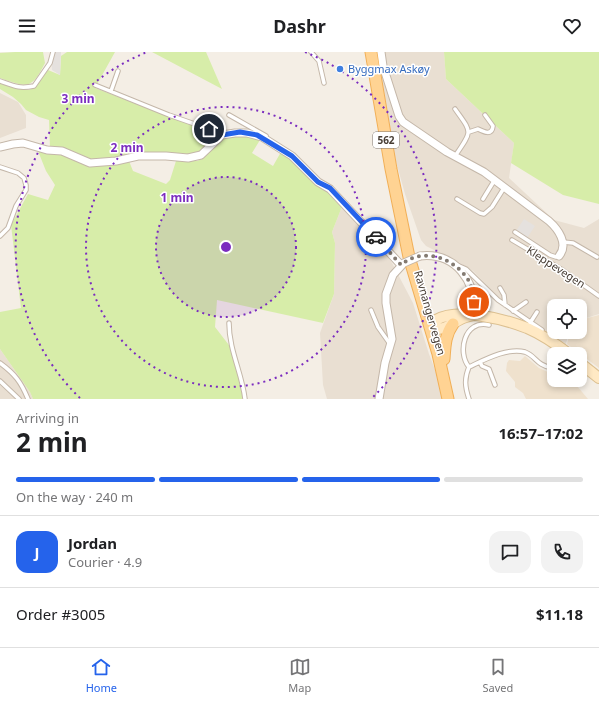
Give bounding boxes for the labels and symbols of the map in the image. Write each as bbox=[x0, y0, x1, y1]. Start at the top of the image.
place label: Byggmax Askøy bbox=[348, 61, 430, 76]
marker: Byggmax Askøy bbox=[335, 64, 345, 74]
text: 3 min bbox=[61, 90, 95, 107]
pin bbox=[192, 112, 226, 146]
road number: 562 bbox=[373, 132, 399, 148]
text: 2 min bbox=[110, 139, 144, 156]
text: 1 min bbox=[160, 189, 194, 206]
courier bbox=[356, 217, 396, 257]
centre of rings bbox=[219, 240, 233, 254]
street label: Kleppevegen bbox=[524, 242, 588, 291]
street label: Ravnangervegen bbox=[411, 269, 450, 357]
pin bbox=[457, 285, 491, 319]

